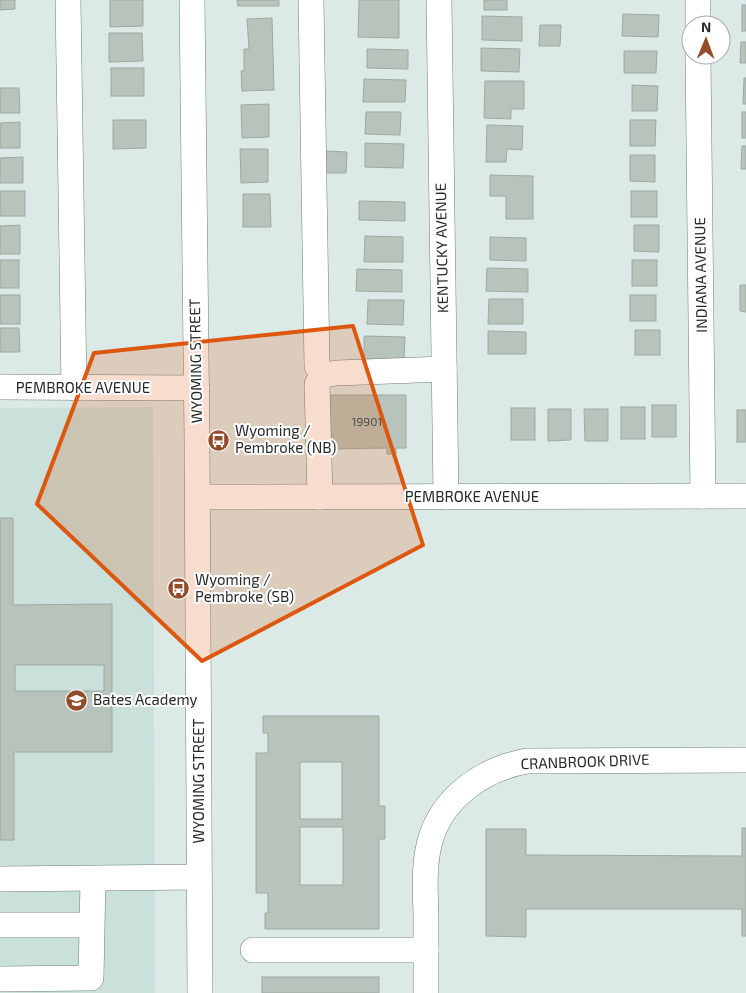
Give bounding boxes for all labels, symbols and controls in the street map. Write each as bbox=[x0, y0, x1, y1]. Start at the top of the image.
north arrow bbox=[681, 15, 731, 65]
text: N bbox=[701, 18, 711, 35]
street label: KENTUCKY AVENUE bbox=[431, 183, 451, 313]
street label: INDIANA AVENUE bbox=[690, 217, 710, 333]
street label: WYOMING STREET bbox=[185, 298, 205, 424]
street label: PEMBROKE AVENUE bbox=[16, 378, 150, 396]
house number: 19901 bbox=[352, 414, 382, 428]
place label: Wyoming / Pembroke (NB) bbox=[235, 421, 336, 456]
bus stop icon: Wyoming / Pembroke (NB) bbox=[207, 428, 231, 452]
street label: PEMBROKE AVENUE bbox=[405, 487, 539, 505]
place label: Wyoming / Pembroke (SB) bbox=[195, 570, 294, 605]
bus stop icon: Wyoming / Pembroke (SB) bbox=[167, 577, 191, 601]
school or university icon: Bates Academy bbox=[65, 688, 89, 712]
place label: Bates Academy bbox=[93, 690, 198, 708]
street label: WYOMING STREET bbox=[189, 718, 207, 843]
street label: CRANBROOK DRIVE bbox=[520, 750, 650, 772]

